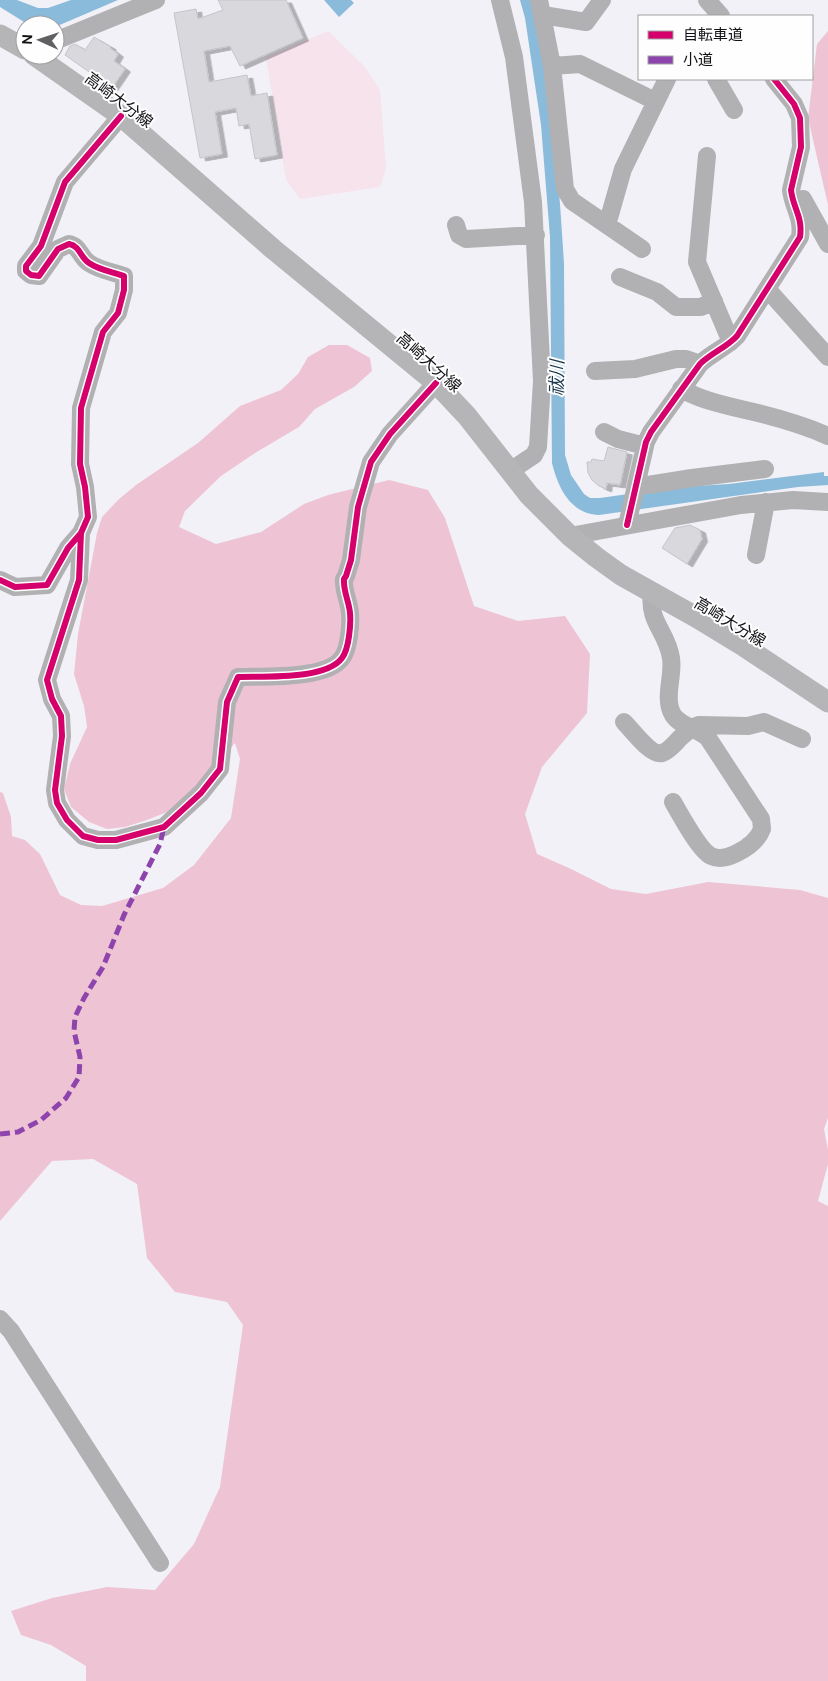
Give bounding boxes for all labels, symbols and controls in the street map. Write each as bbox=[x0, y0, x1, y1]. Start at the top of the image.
north arrow bbox=[15, 15, 65, 65]
legend bbox=[638, 15, 813, 80]
text: 自転車道 bbox=[683, 25, 743, 45]
text: N bbox=[18, 34, 36, 45]
text: 小道 bbox=[683, 50, 713, 70]
street label: 高崎大分線 bbox=[81, 68, 157, 132]
street label: 高崎大分線 bbox=[392, 327, 466, 397]
water label: 祓川 bbox=[545, 358, 569, 396]
street label: 高崎大分線 bbox=[690, 592, 770, 652]

